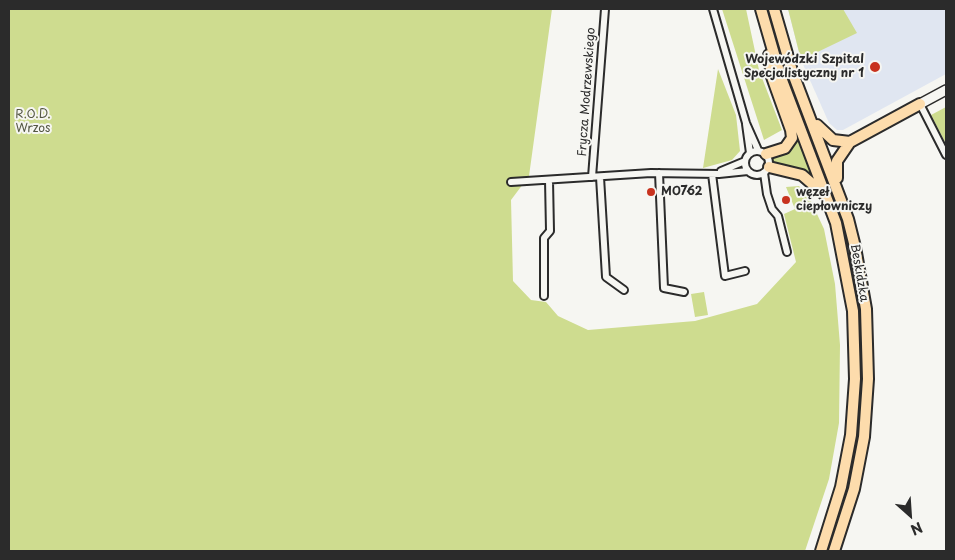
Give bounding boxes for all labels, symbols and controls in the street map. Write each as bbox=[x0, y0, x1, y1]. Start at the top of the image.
street label: Frycza Modrzewskiego bbox=[575, 27, 599, 157]
place label: Wojewódzki Szpital Specjalistyczny nr 1 bbox=[744, 53, 864, 81]
marker: Wojewódzki Szpital Specjalistyczny nr 1 bbox=[868, 60, 882, 74]
park label: R.O.D. Wrzos bbox=[15, 108, 51, 136]
place label: M0762 bbox=[661, 185, 702, 199]
marker: M0762 bbox=[645, 186, 657, 198]
place label: węzeł ciepłowniczy bbox=[796, 186, 872, 214]
marker: węzeł ciepłowniczy bbox=[780, 194, 792, 206]
street label: Beskidzka bbox=[847, 243, 871, 303]
north arrow bbox=[885, 490, 935, 540]
text: N bbox=[907, 517, 926, 541]

